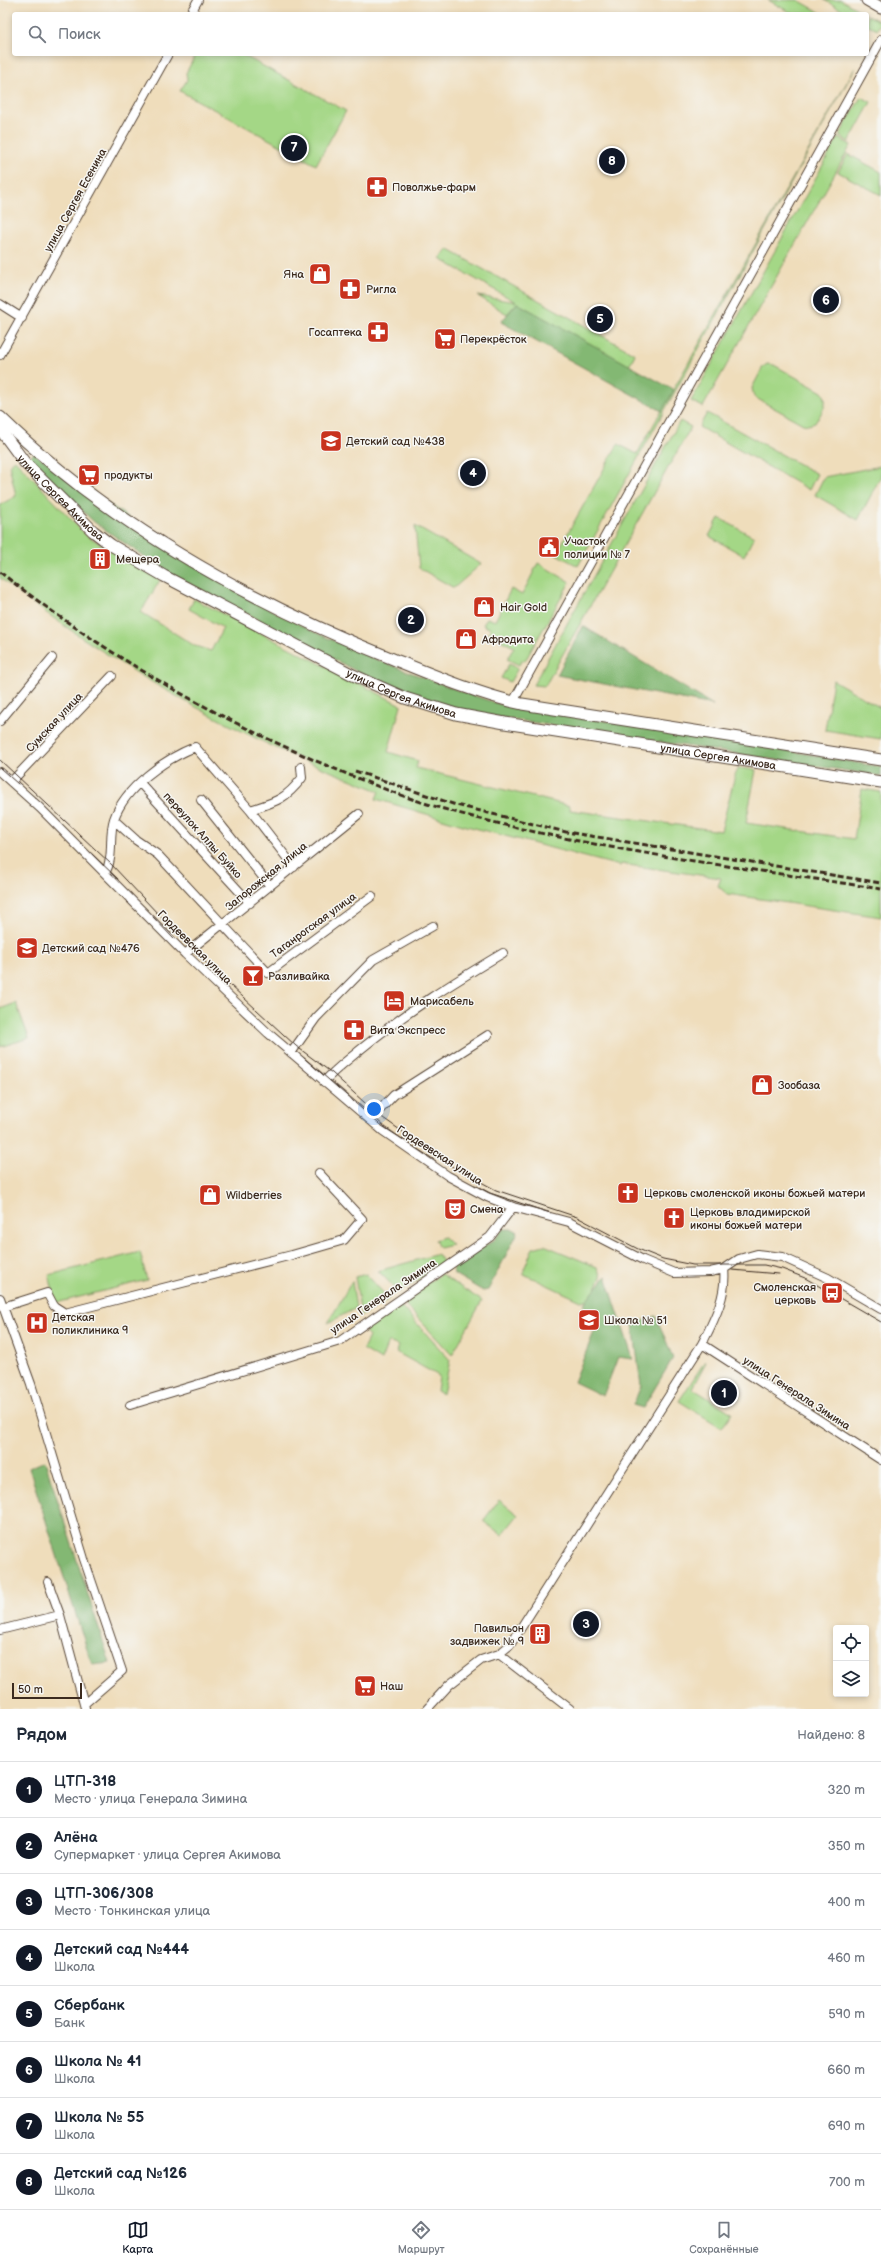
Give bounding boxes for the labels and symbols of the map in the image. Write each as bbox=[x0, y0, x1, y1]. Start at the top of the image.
pin: 7 bbox=[281, 133, 307, 163]
street label: улица Сергея Есенина bbox=[42, 146, 110, 254]
pin: 8 bbox=[599, 146, 625, 176]
pharmacy icon: Поволжье-фарм bbox=[364, 174, 390, 200]
place label: Поволжье-фарм bbox=[392, 181, 476, 194]
shop icon: Яна bbox=[307, 261, 333, 287]
place label: Яна bbox=[284, 268, 304, 281]
pharmacy icon: Ригла bbox=[337, 276, 363, 302]
place label: Ригла bbox=[366, 283, 397, 296]
pin: 6 bbox=[813, 285, 839, 315]
pin: 5 bbox=[587, 304, 613, 334]
pharmacy icon: Госаптека bbox=[365, 319, 391, 345]
place label: Госаптека bbox=[309, 326, 362, 339]
supermarket icon: Перекрёсток bbox=[432, 326, 458, 352]
place label: Перекрёсток bbox=[460, 333, 527, 346]
school or university icon: Детский сад №438 bbox=[318, 428, 344, 454]
place label: Детский сад №438 bbox=[346, 435, 445, 448]
street label: улица Сергея Акимова bbox=[14, 453, 107, 544]
pin: 4 bbox=[460, 458, 486, 488]
supermarket icon: продукты bbox=[76, 462, 102, 488]
place label: продукты bbox=[104, 469, 153, 482]
public building icon: Участок полиции № 7 bbox=[536, 534, 562, 560]
place label: Участок полиции № 7 bbox=[564, 535, 631, 561]
building icon: Мещера bbox=[87, 546, 113, 572]
place label: Мещера bbox=[116, 553, 160, 566]
shop icon: Hair Gold bbox=[471, 594, 497, 620]
place label: Hair Gold bbox=[500, 601, 547, 614]
pin: 2 bbox=[398, 605, 424, 635]
shop icon: Афродита bbox=[453, 626, 479, 652]
place label: Афродита bbox=[481, 633, 534, 646]
street label: улица Сергея Акимова bbox=[344, 667, 458, 721]
street label: Сумская улица bbox=[23, 689, 86, 755]
street label: улица Сергея Акимова bbox=[660, 741, 777, 773]
street label: переулок Аллы Буйко bbox=[161, 790, 245, 881]
street label: Запорожская улица bbox=[223, 839, 310, 913]
street label: Таганрогская улица bbox=[268, 890, 359, 961]
street label: Гордеевская улица bbox=[155, 908, 235, 987]
school or university icon: Детский сад №476 bbox=[14, 935, 40, 961]
place label: Детский сад №476 bbox=[42, 942, 140, 955]
bar icon: Разливайка bbox=[240, 963, 266, 989]
place label: Разливайка bbox=[268, 970, 330, 983]
hotel icon: Марисабель bbox=[381, 988, 407, 1014]
place label: Марисабель bbox=[410, 995, 474, 1008]
pharmacy icon: Вита Экспресс bbox=[341, 1017, 367, 1043]
place label: Вита Экспресс bbox=[370, 1024, 446, 1037]
shop icon: Зообаза bbox=[749, 1072, 775, 1098]
place label: Зообаза bbox=[778, 1079, 821, 1092]
your location bbox=[364, 1099, 384, 1119]
street label: Гордеевская улица bbox=[394, 1123, 485, 1188]
church icon: Церковь смоленской иконы божьей матери bbox=[615, 1180, 641, 1206]
shop icon: Wildberries bbox=[197, 1182, 223, 1208]
place label: Церковь смоленской иконы божьей матери bbox=[644, 1187, 865, 1200]
place label: Wildberries bbox=[226, 1189, 283, 1202]
theatre icon: Смена bbox=[442, 1196, 468, 1222]
place label: Смена bbox=[470, 1203, 504, 1216]
church icon: Церковь владимирской иконы божьей матери bbox=[661, 1205, 687, 1231]
place label: Церковь владимирской иконы божьей матери bbox=[690, 1206, 810, 1232]
street label: улица Генерала Зимина bbox=[328, 1256, 439, 1337]
bus stop icon: Смоленская церковь bbox=[819, 1280, 845, 1306]
place label: Смоленская церковь bbox=[753, 1281, 817, 1307]
school or university icon: Школа № 51 bbox=[576, 1307, 602, 1333]
hospital icon: Детская поликлиника 9 bbox=[24, 1310, 50, 1336]
place label: Детская поликлиника 9 bbox=[52, 1311, 128, 1337]
place label: Школа № 51 bbox=[604, 1314, 667, 1327]
street label: улица Генерала Зимина bbox=[741, 1354, 853, 1433]
pin: 1 bbox=[711, 1378, 737, 1408]
pin: 3 bbox=[573, 1609, 599, 1639]
building icon: Павильон задвижек № 9 bbox=[527, 1621, 553, 1647]
place label: Павильон задвижек № 9 bbox=[450, 1622, 524, 1648]
supermarket icon: Наш bbox=[352, 1673, 378, 1699]
place label: Наш bbox=[380, 1680, 403, 1693]
scale bar bbox=[12, 1681, 82, 1700]

